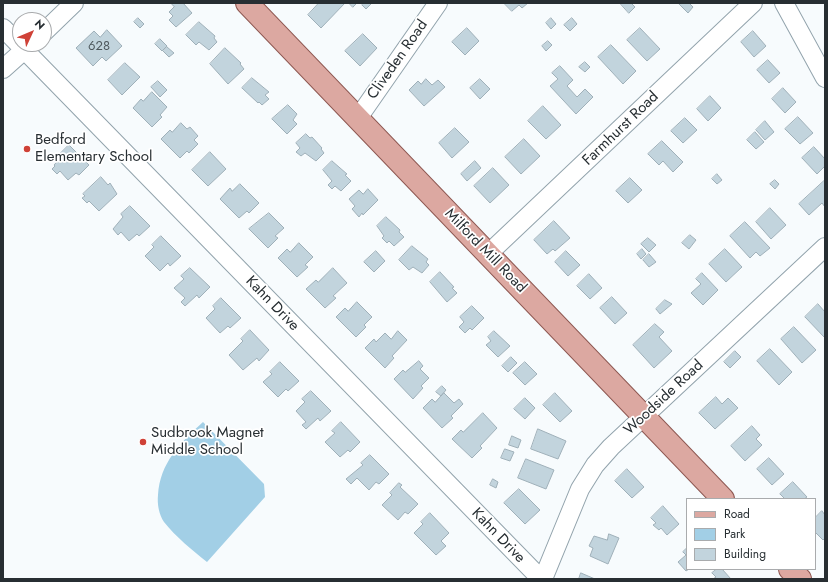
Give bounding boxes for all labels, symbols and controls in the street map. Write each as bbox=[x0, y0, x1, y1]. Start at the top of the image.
north arrow bbox=[12, 12, 52, 52]
text: N bbox=[31, 16, 49, 33]
street label: Cliveden Road bbox=[364, 17, 432, 103]
house number: 628 bbox=[88, 39, 110, 55]
street label: Farmhurst Road bbox=[579, 88, 663, 170]
place label: Bedford Elementary School bbox=[35, 131, 152, 166]
marker: Bedford Elementary School bbox=[22, 144, 32, 154]
street label: Milford Mill Road bbox=[440, 205, 530, 297]
street label: Kahn Drive bbox=[241, 273, 303, 335]
street label: Woodside Road bbox=[621, 357, 707, 439]
place label: Sudbrook Magnet Middle School bbox=[151, 424, 264, 459]
marker: Sudbrook Magnet Middle School bbox=[138, 437, 148, 447]
legend bbox=[686, 498, 816, 570]
street label: Kahn Drive bbox=[467, 505, 529, 567]
text: Road bbox=[724, 505, 750, 523]
text: Park bbox=[724, 525, 745, 543]
text: Building bbox=[724, 545, 766, 563]

